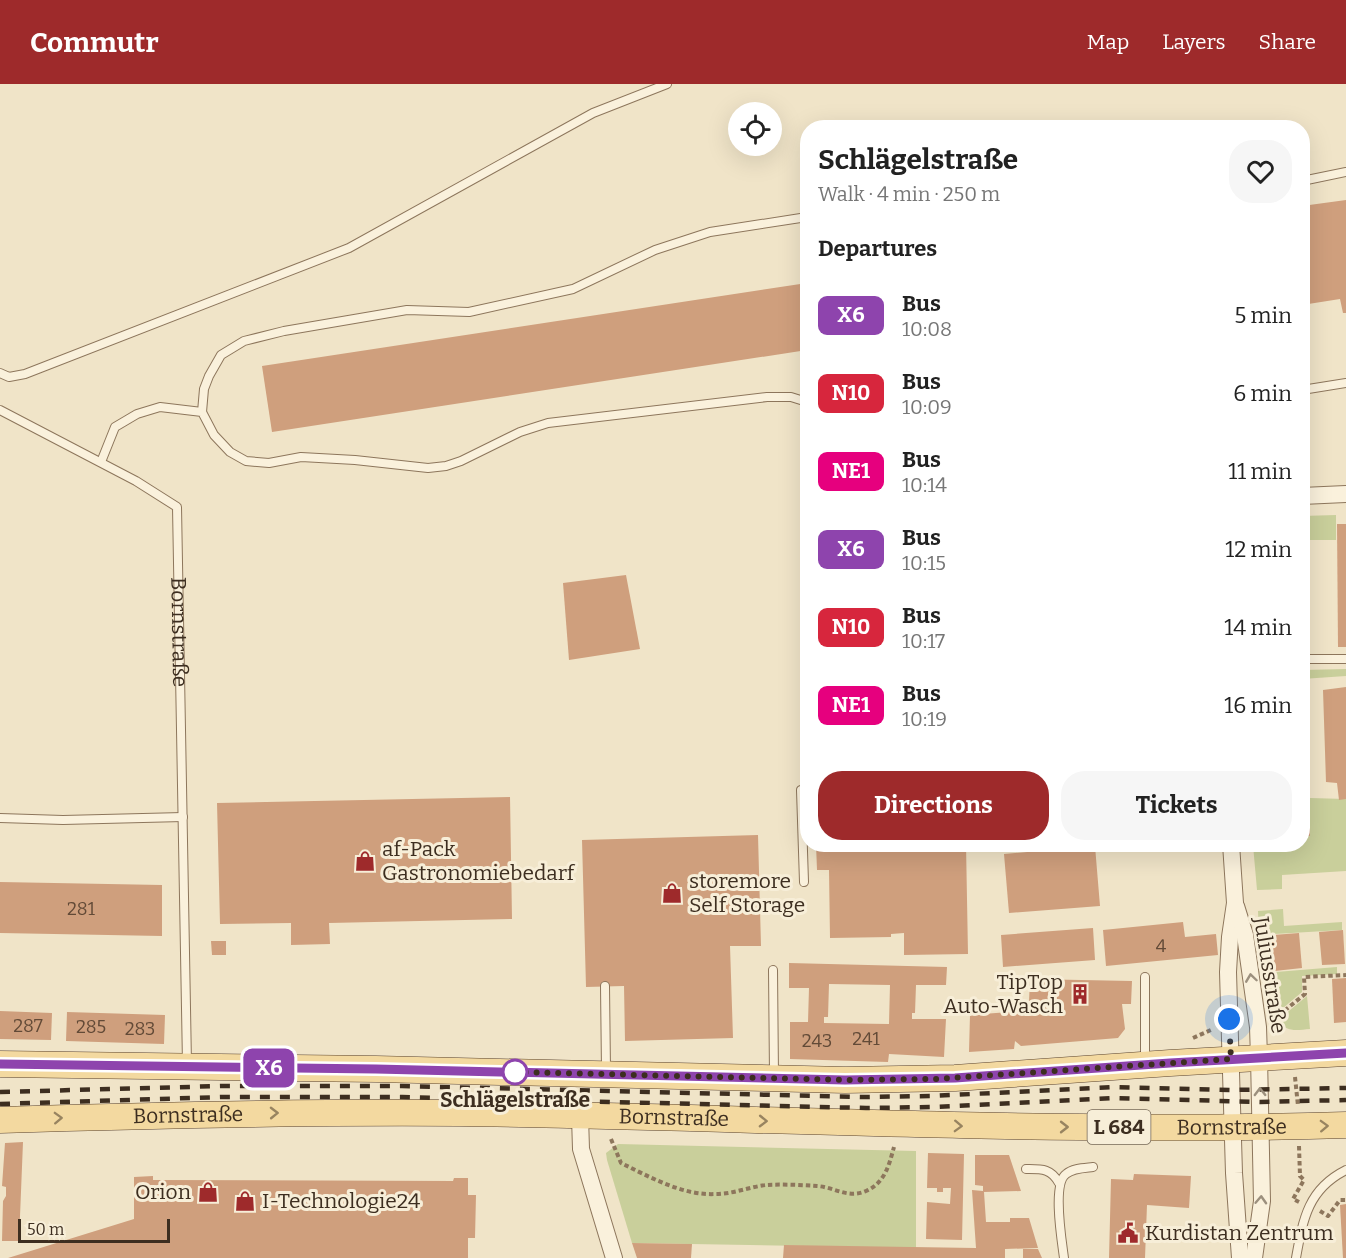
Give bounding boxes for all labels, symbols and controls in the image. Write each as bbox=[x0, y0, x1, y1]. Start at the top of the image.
text: Commutr bbox=[30, 26, 159, 59]
text: Map bbox=[1087, 29, 1129, 55]
text: Layers bbox=[1162, 29, 1226, 55]
text: Share bbox=[1259, 29, 1316, 55]
map controls bbox=[728, 102, 782, 156]
button: locate bbox=[728, 102, 782, 156]
button: heart bbox=[1229, 140, 1292, 203]
text: Schlägelstraße bbox=[818, 143, 1018, 176]
text: Walk · 4 min · 250 m bbox=[818, 182, 1000, 206]
text: Departures bbox=[818, 235, 937, 262]
text: Bus bbox=[902, 290, 941, 317]
text: X6 bbox=[837, 302, 865, 328]
text: 5 min bbox=[1234, 302, 1292, 329]
text: 10:08 bbox=[902, 317, 952, 341]
text: Bus bbox=[902, 368, 941, 395]
text: N10 bbox=[832, 380, 870, 406]
text: 6 min bbox=[1233, 380, 1292, 407]
text: 10:09 bbox=[902, 395, 952, 419]
text: Bus bbox=[902, 446, 941, 473]
text: NE1 bbox=[832, 458, 870, 484]
text: 11 min bbox=[1228, 458, 1292, 485]
text: 10:14 bbox=[902, 473, 947, 497]
text: Bus bbox=[902, 524, 941, 551]
text: X6 bbox=[837, 536, 865, 562]
text: 12 min bbox=[1225, 536, 1292, 563]
text: 10:15 bbox=[902, 551, 946, 575]
street label: Bornstraße bbox=[165, 577, 193, 687]
text: Bus bbox=[902, 602, 941, 629]
text: N10 bbox=[832, 614, 870, 640]
text: 14 min bbox=[1224, 614, 1292, 641]
text: 10:17 bbox=[902, 629, 945, 653]
text: Bus bbox=[902, 680, 941, 707]
text: NE1 bbox=[832, 692, 870, 718]
text: 16 min bbox=[1224, 692, 1292, 719]
text: 10:19 bbox=[902, 707, 947, 731]
button: Directions bbox=[818, 771, 1049, 840]
button: Tickets bbox=[1061, 771, 1292, 840]
place label: af-Pack Gastronomiebedarf bbox=[382, 836, 576, 886]
shop icon: af-Pack Gastronomiebedarf bbox=[353, 849, 377, 873]
place label: storemore Self Storage bbox=[689, 868, 805, 918]
shop icon: storemore Self Storage bbox=[660, 881, 684, 905]
house number: 281 bbox=[67, 898, 96, 920]
street label: Juliusstraße bbox=[1248, 914, 1292, 1035]
house number: 4 bbox=[1156, 935, 1167, 957]
place label: TipTop Auto-Wasch bbox=[943, 969, 1063, 1019]
one-way arrow bbox=[1245, 974, 1258, 983]
building icon: TipTop Auto-Wasch bbox=[1068, 982, 1092, 1006]
your location bbox=[1214, 1004, 1244, 1034]
house number: 287 bbox=[13, 1015, 43, 1037]
house number: 285 bbox=[76, 1016, 106, 1038]
house number: 283 bbox=[125, 1018, 155, 1040]
house number: 241 bbox=[852, 1028, 880, 1050]
house number: 243 bbox=[802, 1030, 832, 1052]
line badge: X6 bbox=[242, 1048, 296, 1088]
text: X6 bbox=[255, 1055, 283, 1081]
marker: Schlägelstraße bbox=[502, 1059, 528, 1085]
place label: Schlägelstraße bbox=[440, 1087, 590, 1113]
one-way arrow bbox=[1254, 1087, 1266, 1096]
street label: Bornstraße bbox=[132, 1101, 243, 1129]
street label: Bornstraße bbox=[618, 1103, 729, 1132]
one-way arrow bbox=[270, 1107, 279, 1119]
road number: L 684 bbox=[1088, 1110, 1150, 1144]
one-way arrow bbox=[54, 1112, 63, 1124]
street label: Bornstraße bbox=[1177, 1113, 1287, 1141]
one-way arrow bbox=[759, 1114, 768, 1127]
one-way arrow bbox=[954, 1119, 963, 1132]
one-way arrow bbox=[1320, 1120, 1329, 1132]
one-way arrow bbox=[1060, 1121, 1069, 1133]
place label: Orion bbox=[135, 1179, 191, 1205]
shop icon: Orion bbox=[196, 1180, 220, 1204]
place label: I-Technologie24 bbox=[262, 1188, 420, 1214]
shop icon: I-Technologie24 bbox=[233, 1189, 257, 1213]
one-way arrow bbox=[1255, 1196, 1268, 1205]
scale bar bbox=[18, 1216, 170, 1244]
text: 50 m bbox=[27, 1220, 64, 1239]
place label: Kurdistan Zentrum bbox=[1145, 1220, 1334, 1246]
public building icon: Kurdistan Zentrum bbox=[1116, 1221, 1140, 1245]

